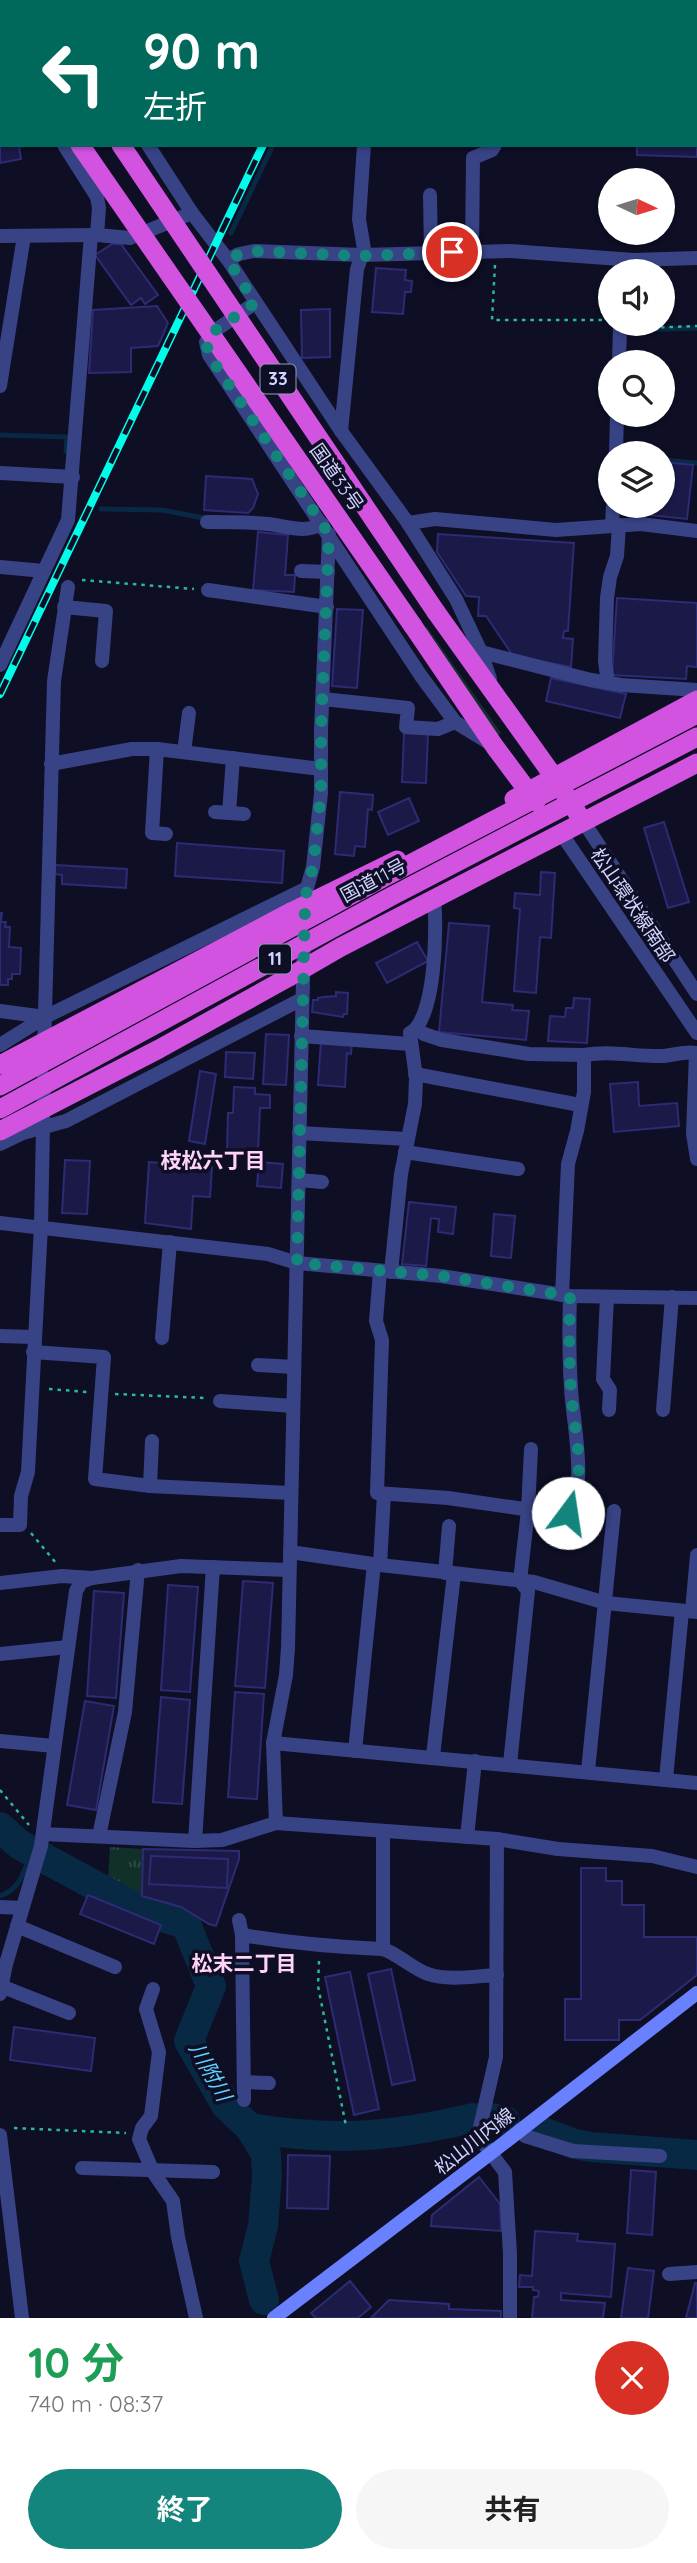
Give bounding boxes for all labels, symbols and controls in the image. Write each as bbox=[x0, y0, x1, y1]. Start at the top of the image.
text: 90 m bbox=[143, 20, 260, 81]
icon: left bbox=[28, 28, 119, 119]
text: 左折 bbox=[143, 86, 207, 126]
north arrow bbox=[598, 168, 676, 245]
map controls bbox=[598, 168, 675, 518]
pin bbox=[422, 222, 482, 282]
icon: arrive bbox=[433, 233, 471, 271]
button: sound bbox=[598, 259, 675, 336]
button: search bbox=[598, 350, 675, 427]
road number: 33 bbox=[260, 365, 296, 394]
street label: 国道33号 bbox=[305, 439, 369, 515]
button: layers bbox=[598, 441, 675, 518]
street label: 松山環状線南部 bbox=[586, 843, 680, 967]
street label: 国道11号 bbox=[336, 853, 410, 907]
road number: 11 bbox=[259, 944, 291, 974]
district label: 枝松六丁目 bbox=[161, 1147, 266, 1173]
position arrow bbox=[531, 1476, 605, 1550]
district label: 松末二丁目 bbox=[192, 1950, 297, 1976]
water label: 川附川 bbox=[184, 2038, 238, 2107]
street label: 松山川内線 bbox=[429, 2102, 519, 2180]
text: 10 分 bbox=[28, 2336, 124, 2389]
button: close bbox=[595, 2341, 669, 2415]
text: 740 m · 08:37 bbox=[28, 2389, 163, 2418]
button: 終了 bbox=[28, 2469, 342, 2549]
button: 共有 bbox=[356, 2469, 669, 2549]

